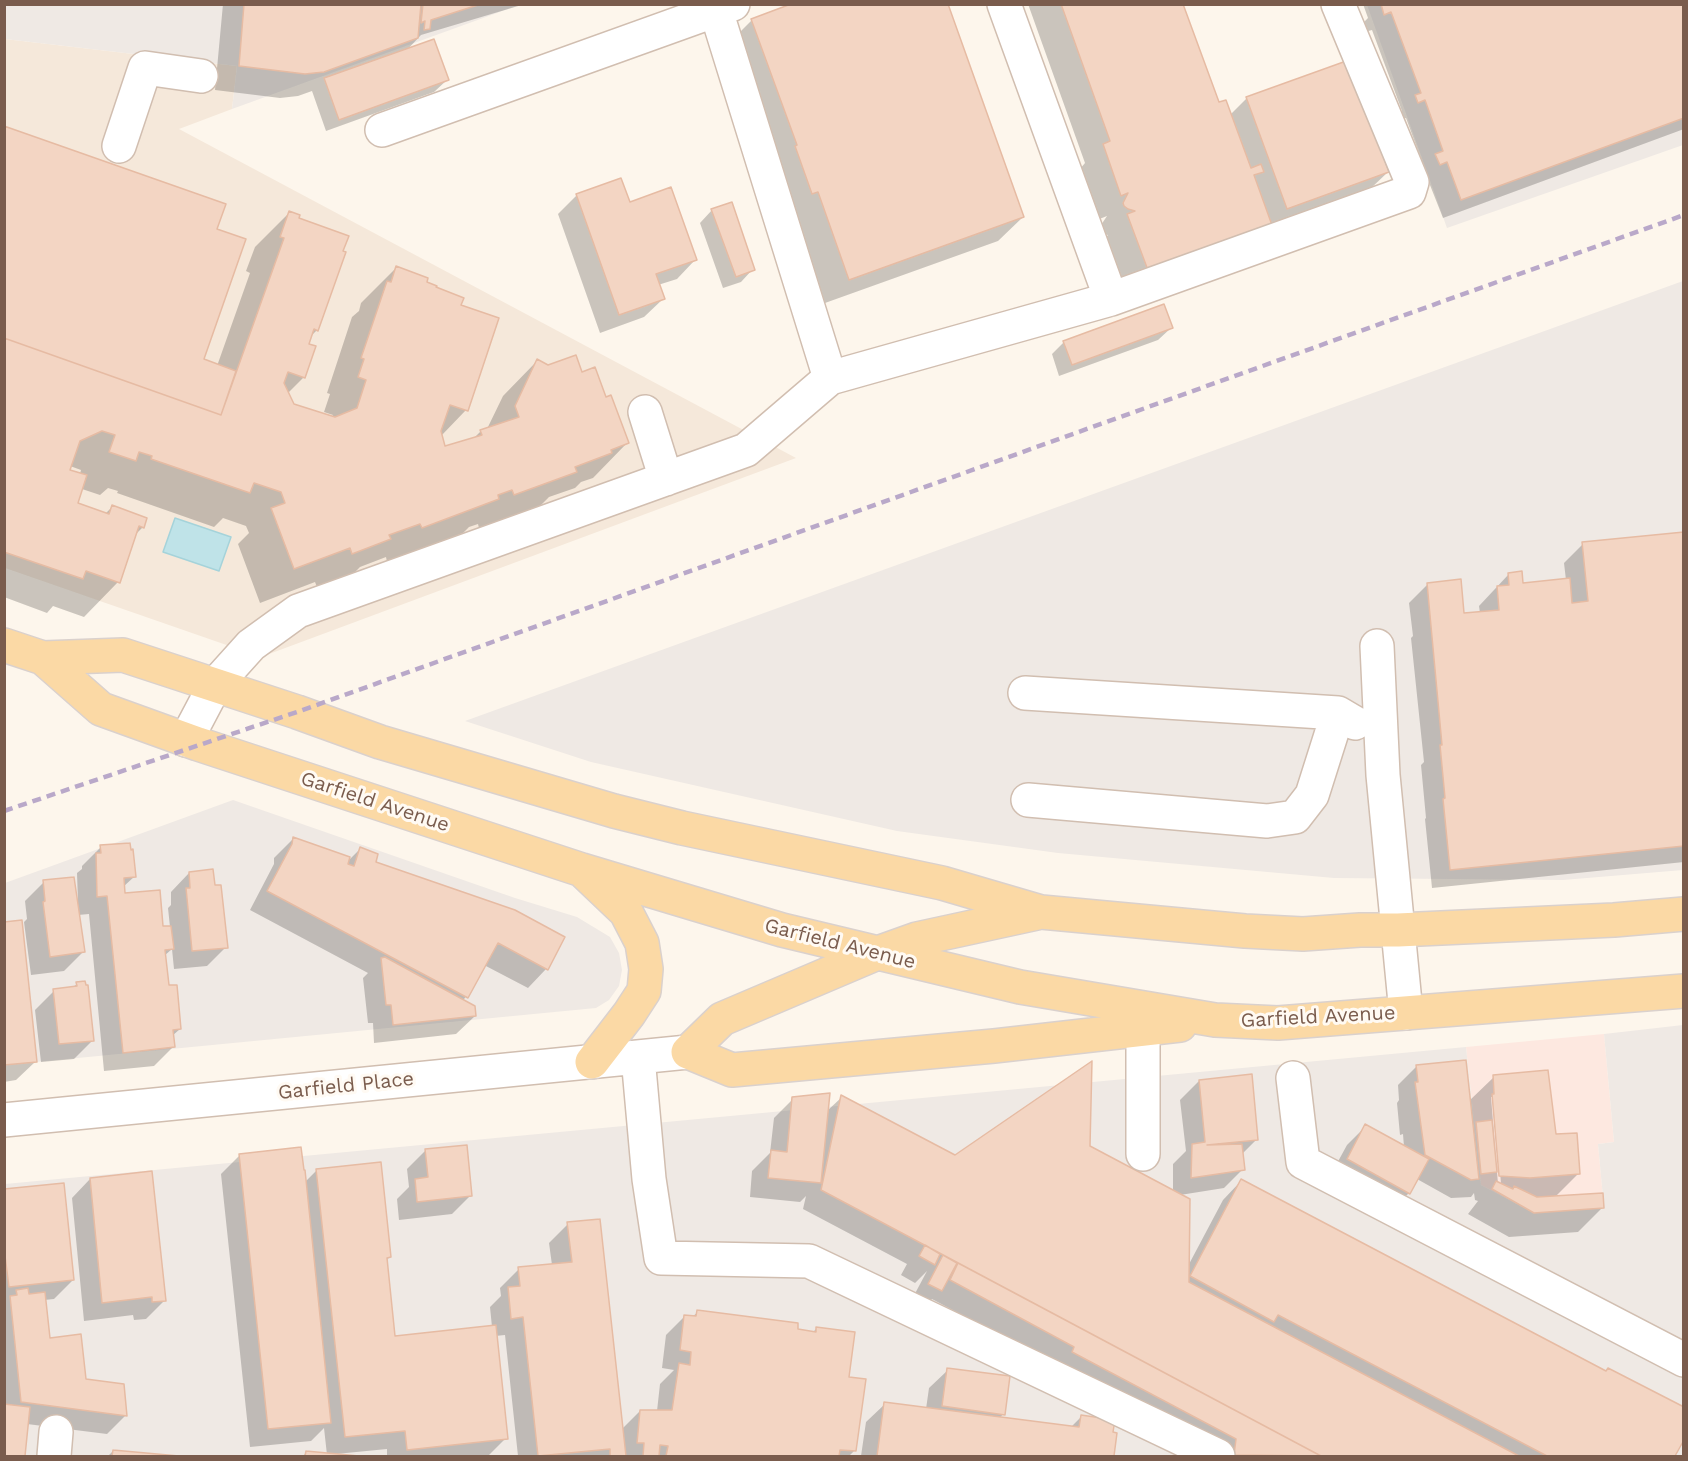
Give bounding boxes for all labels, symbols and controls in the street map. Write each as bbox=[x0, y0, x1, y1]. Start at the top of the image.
street label: Garfield Avenue bbox=[298, 767, 452, 837]
street label: Garfield Avenue bbox=[762, 914, 918, 974]
street label: Garfield Avenue bbox=[1240, 1001, 1396, 1033]
street label: Garfield Place bbox=[277, 1067, 415, 1105]

